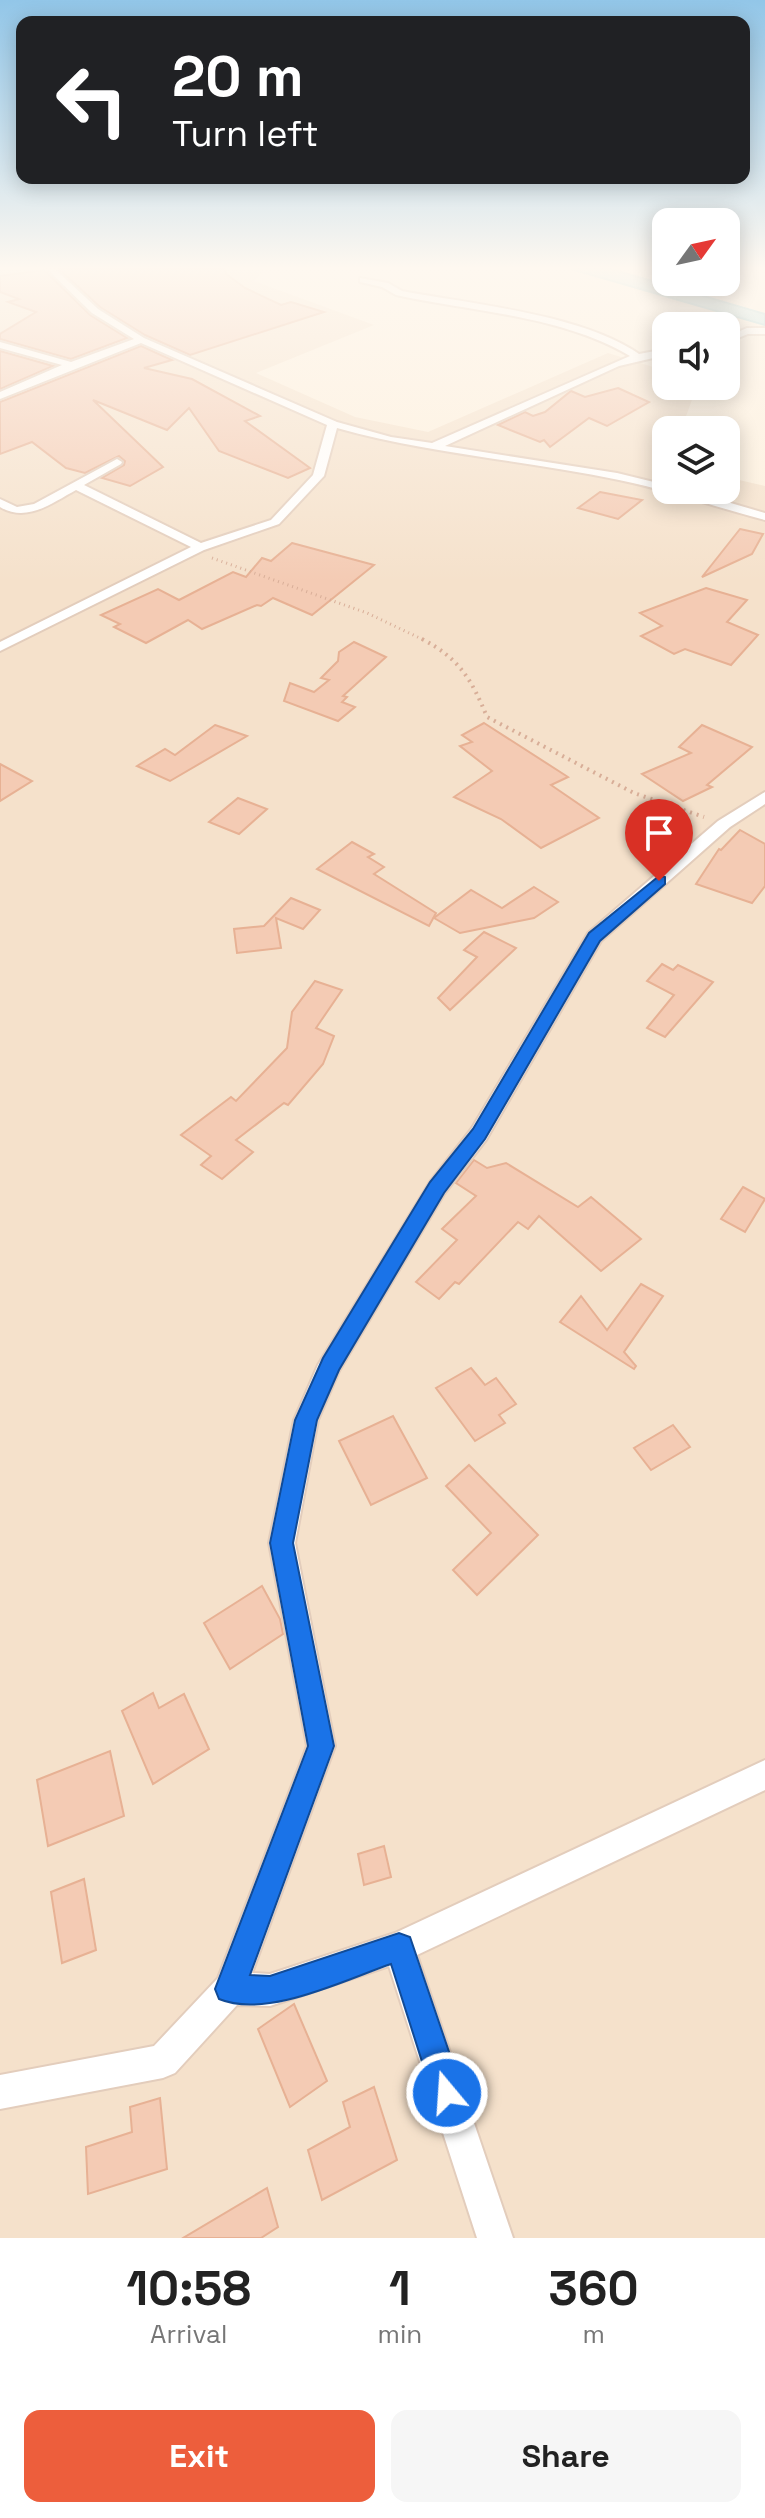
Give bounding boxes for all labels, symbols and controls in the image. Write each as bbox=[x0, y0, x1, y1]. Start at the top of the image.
text: 20 m bbox=[172, 41, 304, 112]
icon: left bbox=[40, 48, 144, 152]
text: Turn left bbox=[172, 111, 319, 157]
north arrow bbox=[652, 208, 740, 296]
map controls bbox=[652, 208, 740, 504]
button: sound bbox=[652, 312, 740, 400]
button: layers bbox=[652, 416, 740, 504]
pin bbox=[625, 799, 693, 881]
icon: arrive bbox=[637, 811, 681, 855]
position arrow bbox=[405, 2051, 489, 2135]
text: 10:58 bbox=[126, 2258, 251, 2319]
text: 1 bbox=[389, 2258, 411, 2319]
text: 360 bbox=[549, 2258, 639, 2319]
text: Arrival bbox=[150, 2317, 227, 2351]
text: min bbox=[378, 2317, 422, 2351]
text: m bbox=[582, 2317, 605, 2351]
button: Exit bbox=[24, 2410, 375, 2502]
button: Share bbox=[391, 2410, 741, 2502]

